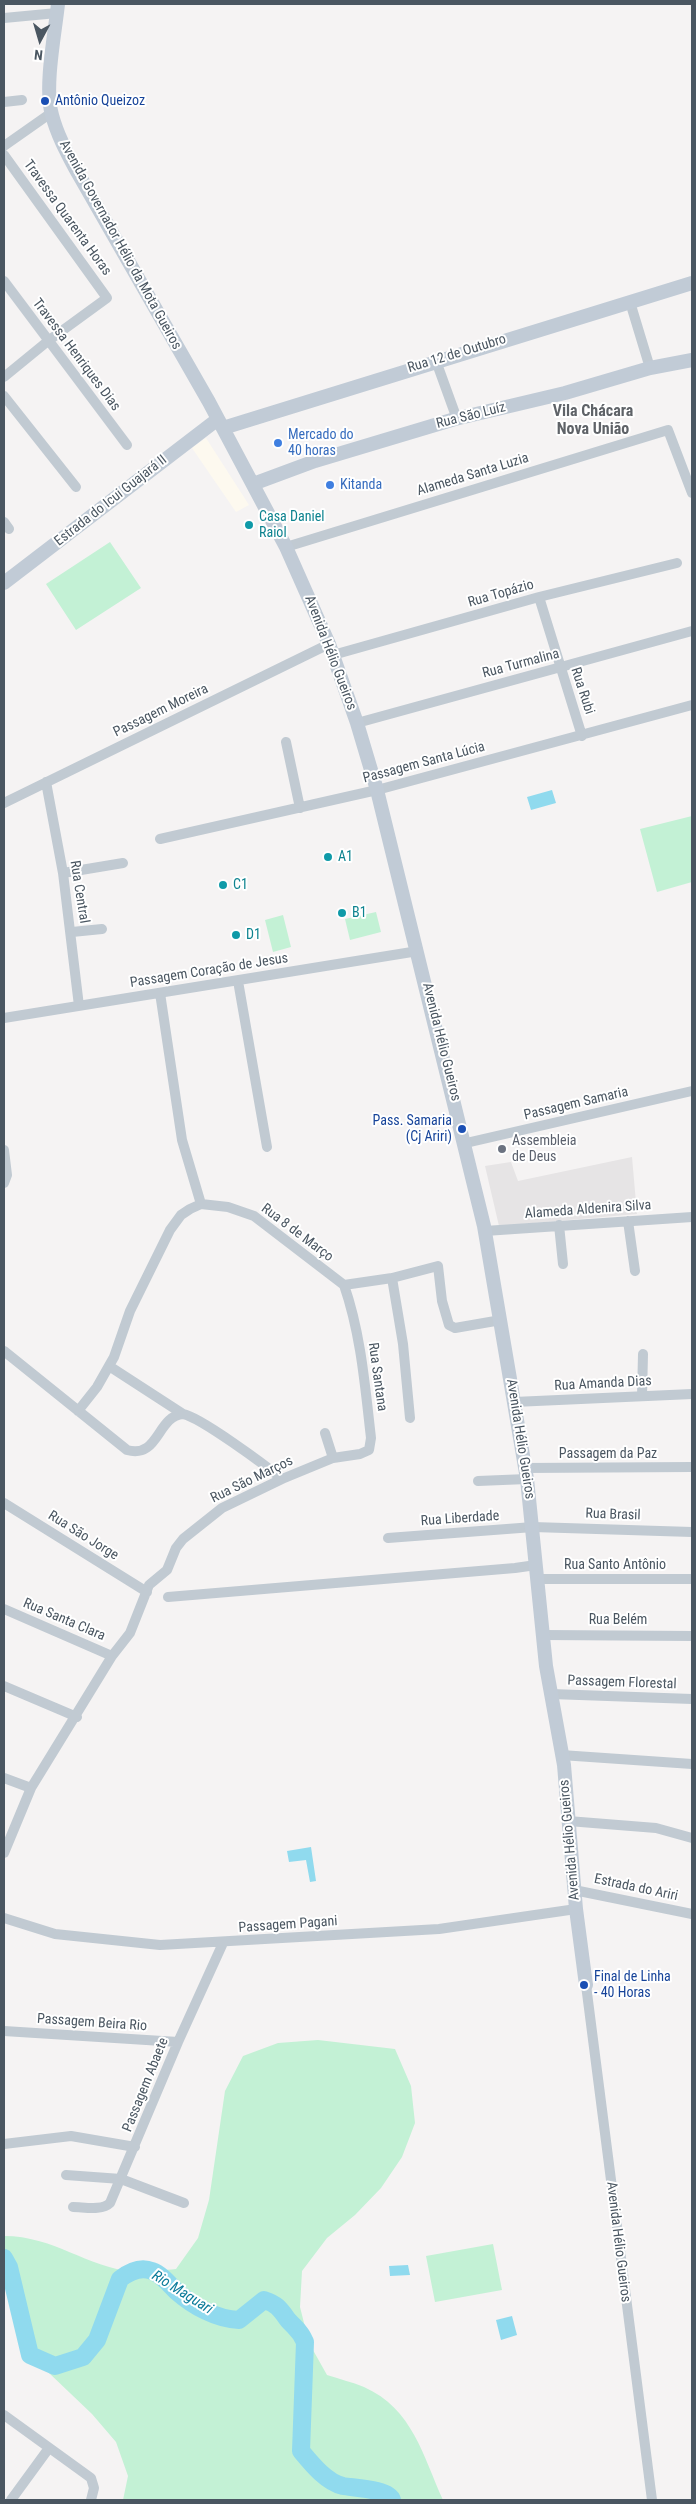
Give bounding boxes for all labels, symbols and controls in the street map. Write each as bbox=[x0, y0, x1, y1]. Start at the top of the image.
north arrow bbox=[15, 15, 65, 65]
text: N bbox=[33, 47, 44, 63]
place label: Antônio Queizoz bbox=[55, 93, 145, 109]
marker: Antônio Queizoz bbox=[39, 95, 51, 107]
street label: Avenida Governador Hélio da Mota Gueiros bbox=[55, 137, 185, 353]
street label: Travessa Quarenta Horas bbox=[19, 157, 115, 279]
street label: Travessa Henriques Dias bbox=[28, 296, 124, 414]
street label: Rua 12 de Outubro bbox=[406, 331, 508, 377]
street label: Rua São Luíz bbox=[435, 399, 507, 433]
district label: Vila Chácara Nova União bbox=[553, 402, 633, 440]
place label: Mercado do 40 horas bbox=[288, 427, 354, 460]
marker: Mercado do 40 horas bbox=[272, 437, 284, 449]
street label: Alameda Santa Luzia bbox=[415, 450, 531, 500]
street label: Estrada do Icui Guajará II bbox=[51, 452, 171, 550]
place label: Kitanda bbox=[340, 477, 382, 493]
marker: Kitanda bbox=[324, 479, 336, 491]
place label: Casa Daniel Raiol bbox=[259, 509, 324, 542]
marker: Casa Daniel Raiol bbox=[243, 519, 255, 531]
street label: Rua Topázio bbox=[466, 577, 536, 611]
street label: Avenida Hélio Gueiros bbox=[300, 593, 360, 713]
street label: Rua Turmalina bbox=[481, 646, 561, 682]
street label: Rua Rubi bbox=[567, 665, 597, 717]
street label: Passagem Moreira bbox=[111, 681, 211, 741]
street label: Passagem Santa Lúcia bbox=[361, 739, 487, 787]
place label: A1 bbox=[338, 849, 353, 865]
marker: A1 bbox=[322, 851, 334, 863]
street label: Rua Central bbox=[66, 859, 92, 925]
place label: C1 bbox=[233, 877, 248, 893]
marker: C1 bbox=[217, 879, 229, 891]
place label: B1 bbox=[352, 905, 367, 921]
marker: B1 bbox=[336, 907, 348, 919]
place label: D1 bbox=[246, 927, 261, 943]
marker: D1 bbox=[230, 929, 242, 941]
street label: Passagem Coração de Jesus bbox=[129, 950, 289, 992]
street label: Avenida Hélio Gueiros bbox=[418, 981, 464, 1103]
street label: Passagem Samaria bbox=[522, 1084, 630, 1124]
place label: Pass. Samaria (Cj Ariri) bbox=[373, 1113, 452, 1146]
marker: Pass. Samaria (Cj Ariri) bbox=[456, 1123, 468, 1135]
place label: Assembleia de Deus bbox=[512, 1133, 577, 1166]
marker: Assembleia de Deus bbox=[496, 1143, 508, 1155]
street label: Alameda Aldenira Silva bbox=[524, 1197, 652, 1223]
street label: Rua 8 de Março bbox=[258, 1200, 336, 1266]
street label: Rua Santana bbox=[364, 1342, 390, 1412]
street label: Rua Amanda Dias bbox=[554, 1373, 652, 1395]
street label: Avenida Hélio Gueiros bbox=[502, 1378, 538, 1500]
street label: Passagem da Paz bbox=[559, 1446, 657, 1462]
street label: Rua São Marços bbox=[208, 1453, 296, 1507]
street label: Rua Brasil bbox=[585, 1506, 641, 1524]
street label: Rua São Jorge bbox=[45, 1508, 121, 1564]
street label: Rua Liberdade bbox=[420, 1508, 500, 1530]
street label: Rua Santo Antônio bbox=[564, 1557, 666, 1573]
street label: Rua Santa Clara bbox=[20, 1595, 108, 1645]
street label: Rua Belém bbox=[589, 1612, 647, 1628]
street label: Passagem Florestal bbox=[567, 1673, 677, 1693]
street label: Avenida Hélio Gueiros bbox=[556, 1779, 584, 1901]
street label: Estrada do Ariri bbox=[593, 1871, 679, 1905]
street label: Passagem Pagani bbox=[238, 1913, 338, 1937]
place label: Final de Linha - 40 Horas bbox=[594, 1969, 671, 2001]
marker: Final de Linha - 40 Horas bbox=[578, 1979, 590, 1991]
street label: Passagem Beira Rio bbox=[37, 2011, 147, 2035]
street label: Passagem Abaete bbox=[119, 2035, 173, 2135]
street label: Avenida Hélio Gueiros bbox=[602, 2181, 634, 2303]
water label: Rio Maguari bbox=[148, 2267, 216, 2319]

